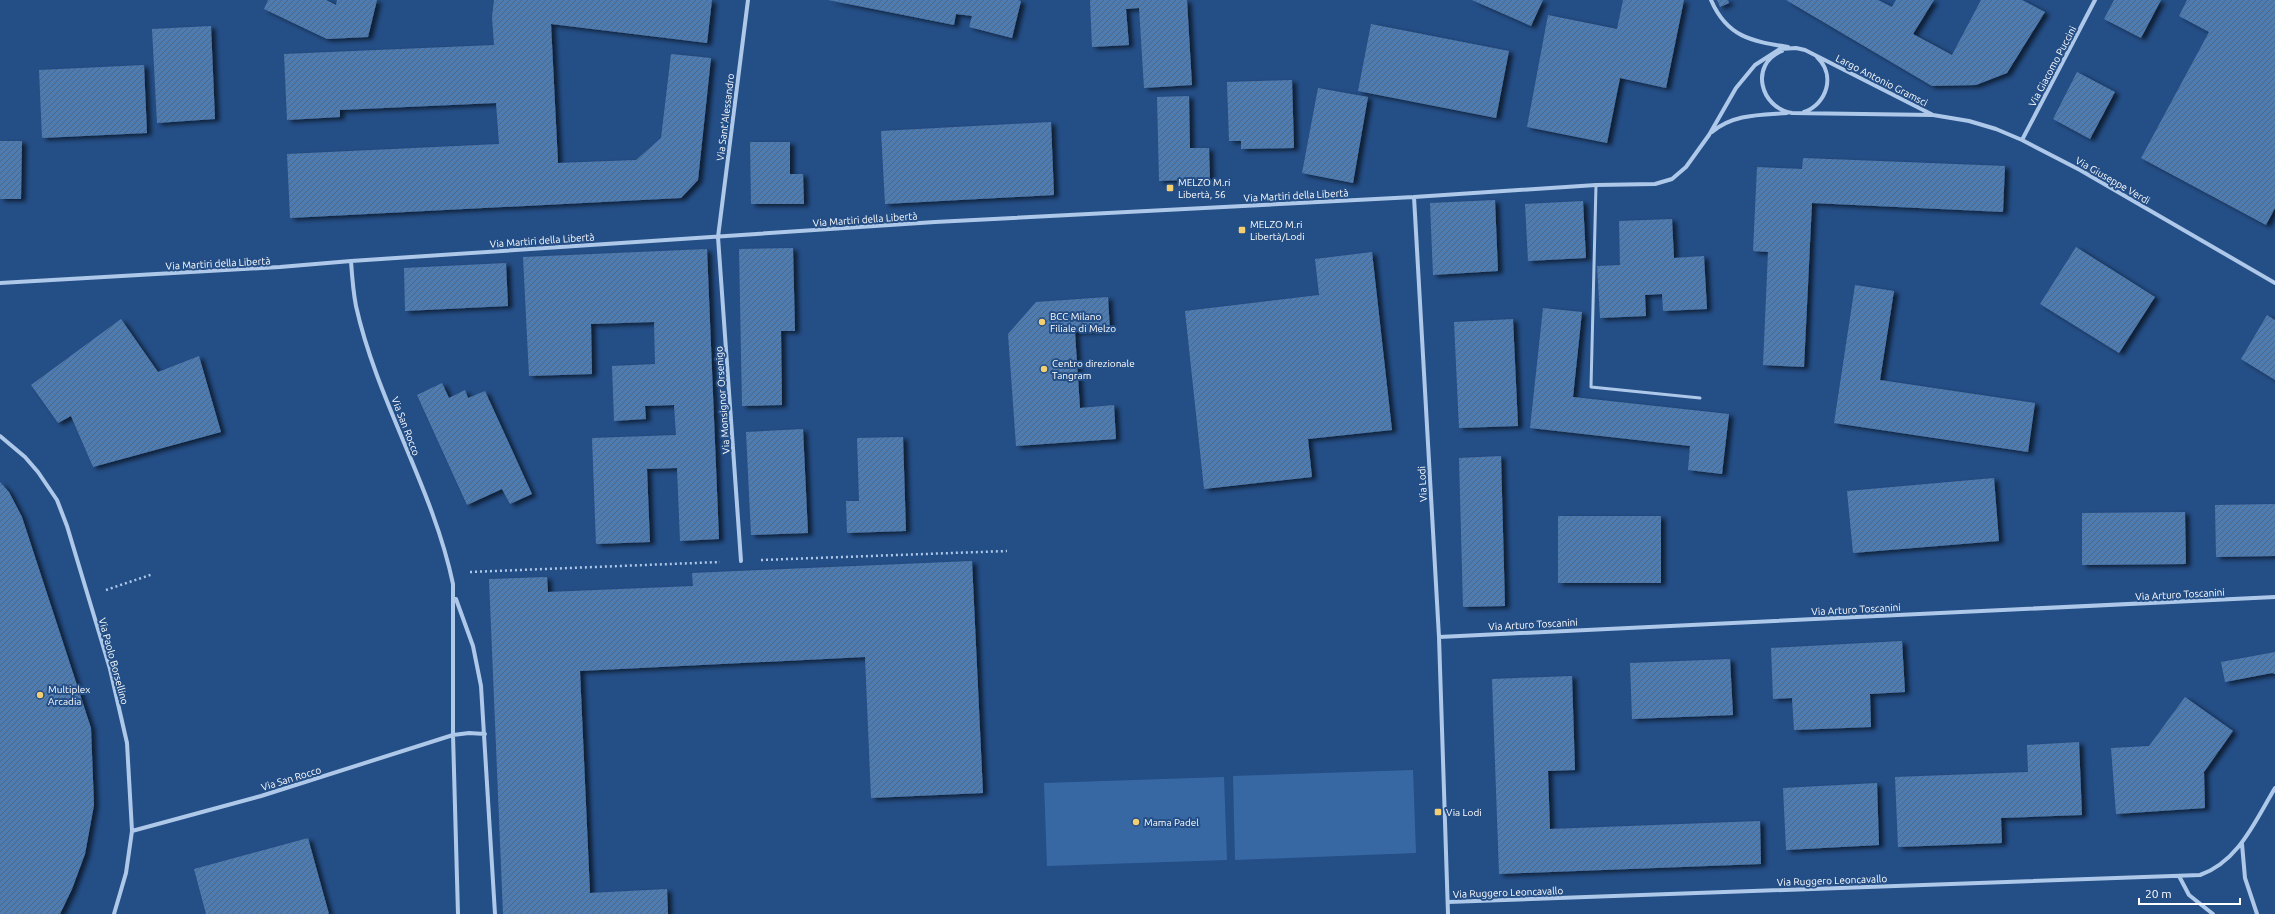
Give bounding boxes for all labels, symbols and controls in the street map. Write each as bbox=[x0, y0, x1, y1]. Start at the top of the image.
street label: Via Giacomo Puccini bbox=[2027, 24, 2078, 108]
street label: Largo Antonio Gramsci bbox=[1834, 52, 1930, 108]
street label: Via Sant'Alessandro bbox=[715, 73, 736, 161]
street label: Via Giuseppe Verdi bbox=[2074, 155, 2152, 206]
place label: MELZO M.ri Libertà, 56 bbox=[1178, 177, 1230, 200]
marker: MELZO M.ri Libertà, 56 bbox=[1165, 183, 1175, 193]
street label: Via Martiri della Libertà bbox=[1243, 187, 1349, 204]
street label: Via Martiri della Libertà bbox=[812, 210, 918, 229]
place label: MELZO M.ri Libertà/Lodi bbox=[1250, 219, 1305, 242]
marker: MELZO M.ri Libertà/Lodi bbox=[1237, 225, 1247, 235]
street label: Via Martiri della Libertà bbox=[489, 231, 595, 250]
street label: Via Martiri della Libertà bbox=[165, 255, 271, 272]
place label: BCC Milano Filiale di Melzo bbox=[1050, 311, 1116, 334]
marker: BCC Milano Filiale di Melzo bbox=[1037, 317, 1047, 327]
street label: Via Monsignor Orsenigo bbox=[713, 346, 732, 454]
place label: Centro direzionale Tangram bbox=[1052, 358, 1135, 381]
marker: Centro direzionale Tangram bbox=[1039, 364, 1049, 374]
street label: Via San Rocco bbox=[389, 395, 422, 457]
street label: Via Lodi bbox=[1416, 466, 1429, 502]
street label: Via Arturo Toscanini bbox=[2135, 587, 2225, 602]
street label: Via Arturo Toscanini bbox=[1811, 602, 1901, 617]
street label: Via Paolo Borsellino bbox=[97, 617, 130, 706]
street label: Via Arturo Toscanini bbox=[1488, 617, 1578, 632]
place label: Multiplex Arcadia bbox=[48, 684, 90, 707]
marker: Multiplex Arcadia bbox=[35, 690, 45, 700]
street label: Via San Rocco bbox=[260, 764, 323, 793]
marker: Via Lodi bbox=[1433, 807, 1443, 817]
place label: Via Lodi bbox=[1446, 807, 1482, 818]
marker: Mama Padel bbox=[1131, 817, 1141, 827]
place label: Mama Padel bbox=[1144, 817, 1199, 828]
street label: Via Ruggero Leoncavallo bbox=[1777, 873, 1888, 888]
scale bar bbox=[2139, 880, 2240, 906]
street label: Via Ruggero Leoncavallo bbox=[1453, 885, 1564, 900]
text: 20 m bbox=[2145, 887, 2172, 900]

